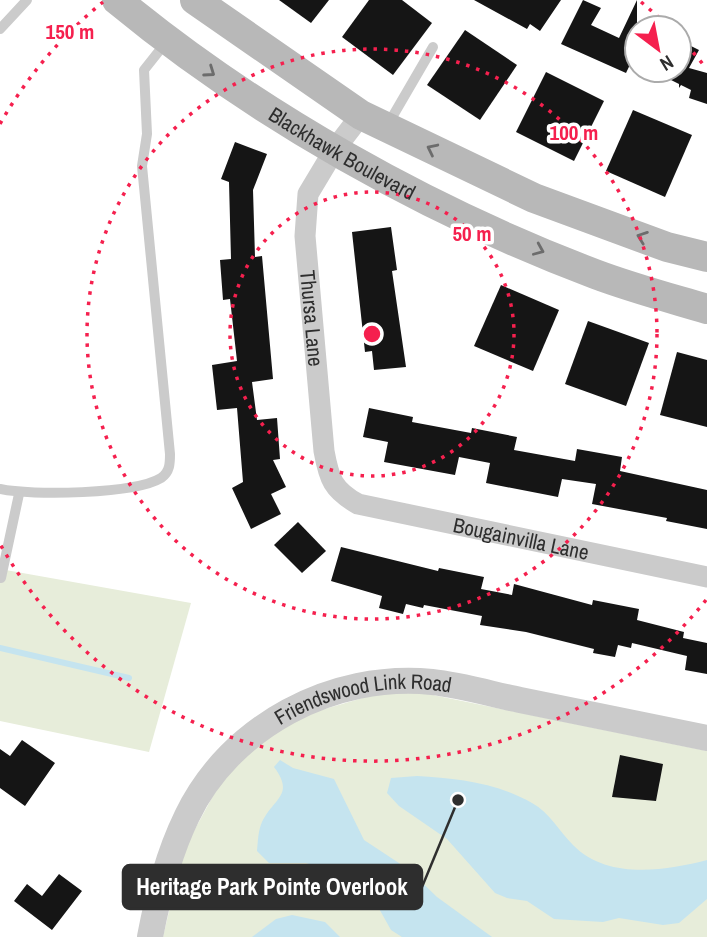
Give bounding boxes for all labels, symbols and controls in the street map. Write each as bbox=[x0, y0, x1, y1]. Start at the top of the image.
north arrow bbox=[623, 14, 693, 84]
text: 150 m bbox=[46, 17, 94, 46]
text: N bbox=[655, 49, 679, 77]
one-way arrow bbox=[202, 64, 215, 76]
street label: Blackhawk Boulevard bbox=[264, 99, 421, 206]
text: 100 m bbox=[550, 118, 598, 147]
one-way arrow bbox=[427, 144, 439, 158]
text: 50 m bbox=[452, 219, 492, 248]
one-way arrow bbox=[636, 231, 648, 245]
one-way arrow bbox=[532, 241, 544, 255]
street label: Thursa Lane bbox=[294, 269, 331, 368]
centre of rings bbox=[360, 322, 384, 346]
street label: Bougainvilla Lane bbox=[451, 510, 592, 566]
street label: Friendswood Link Road bbox=[269, 666, 454, 731]
callout: Heritage Park Pointe Overlook bbox=[123, 865, 422, 909]
text: Heritage Park Pointe Overlook bbox=[136, 871, 408, 902]

